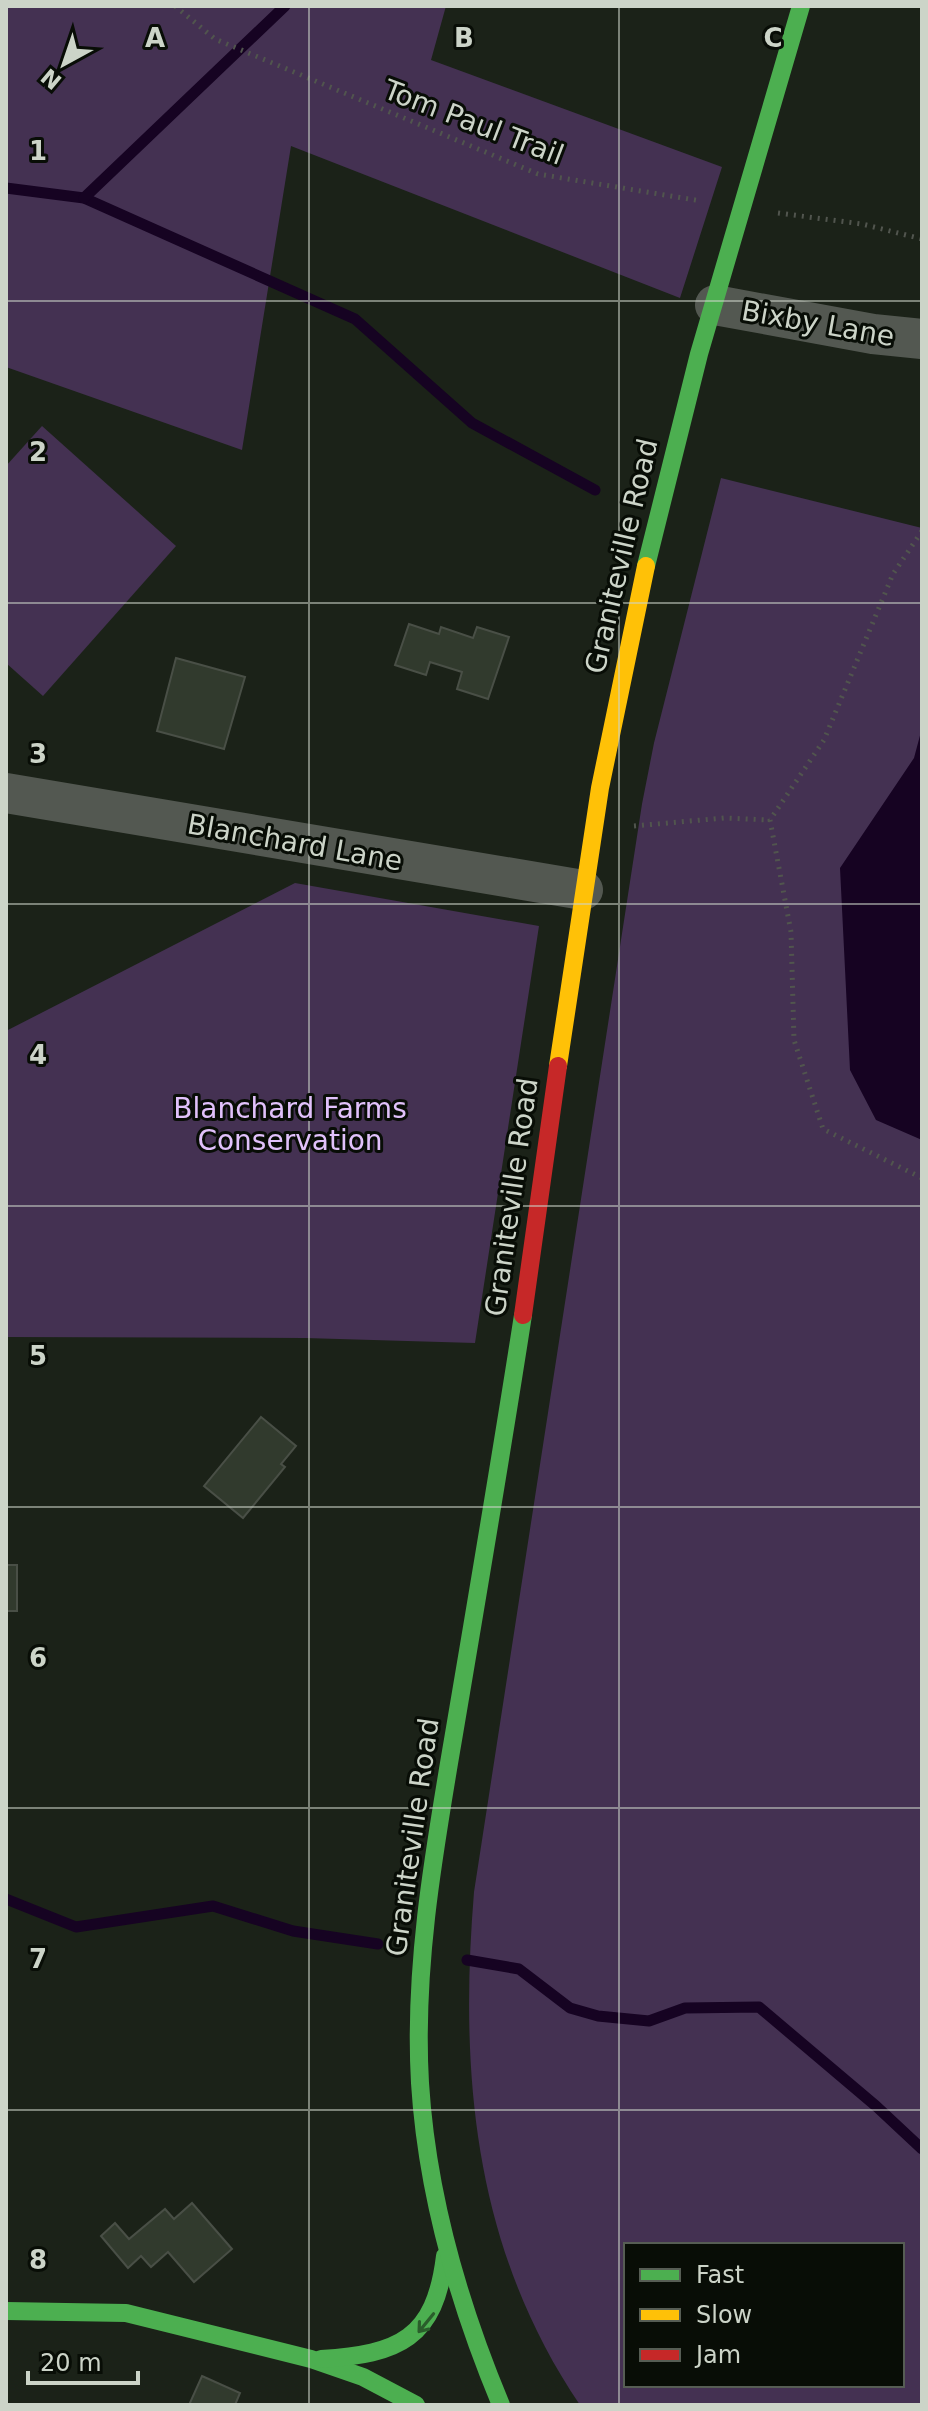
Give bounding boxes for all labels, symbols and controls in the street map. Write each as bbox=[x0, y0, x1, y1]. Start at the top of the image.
text: A bbox=[145, 23, 165, 53]
text: B bbox=[454, 23, 474, 53]
text: C bbox=[763, 23, 783, 53]
north arrow bbox=[24, 24, 104, 104]
text: N bbox=[36, 63, 67, 94]
street label: Tom Paul Trail bbox=[378, 73, 568, 172]
text: 1 bbox=[29, 136, 47, 166]
street label: Bixby Lane bbox=[739, 294, 897, 353]
street label: Graniteville Road bbox=[578, 435, 665, 677]
text: 2 bbox=[29, 437, 47, 467]
text: 3 bbox=[29, 739, 47, 769]
street label: Blanchard Lane bbox=[185, 807, 405, 878]
text: 4 bbox=[29, 1040, 47, 1070]
street label: Graniteville Road bbox=[478, 1076, 545, 1318]
park label: Blanchard Farms Conservation bbox=[173, 1092, 407, 1157]
text: 5 bbox=[29, 1341, 47, 1371]
text: 6 bbox=[29, 1643, 47, 1673]
street label: Graniteville Road bbox=[379, 1716, 446, 1958]
text: 7 bbox=[29, 1944, 47, 1974]
legend bbox=[624, 2243, 904, 2387]
text: 8 bbox=[29, 2245, 47, 2275]
text: Fast bbox=[696, 2261, 744, 2289]
text: Slow bbox=[696, 2301, 752, 2329]
one-way arrow bbox=[417, 2312, 434, 2333]
scale bar bbox=[28, 2335, 138, 2385]
text: Jam bbox=[694, 2341, 741, 2369]
text: 20 m bbox=[40, 2349, 102, 2377]

